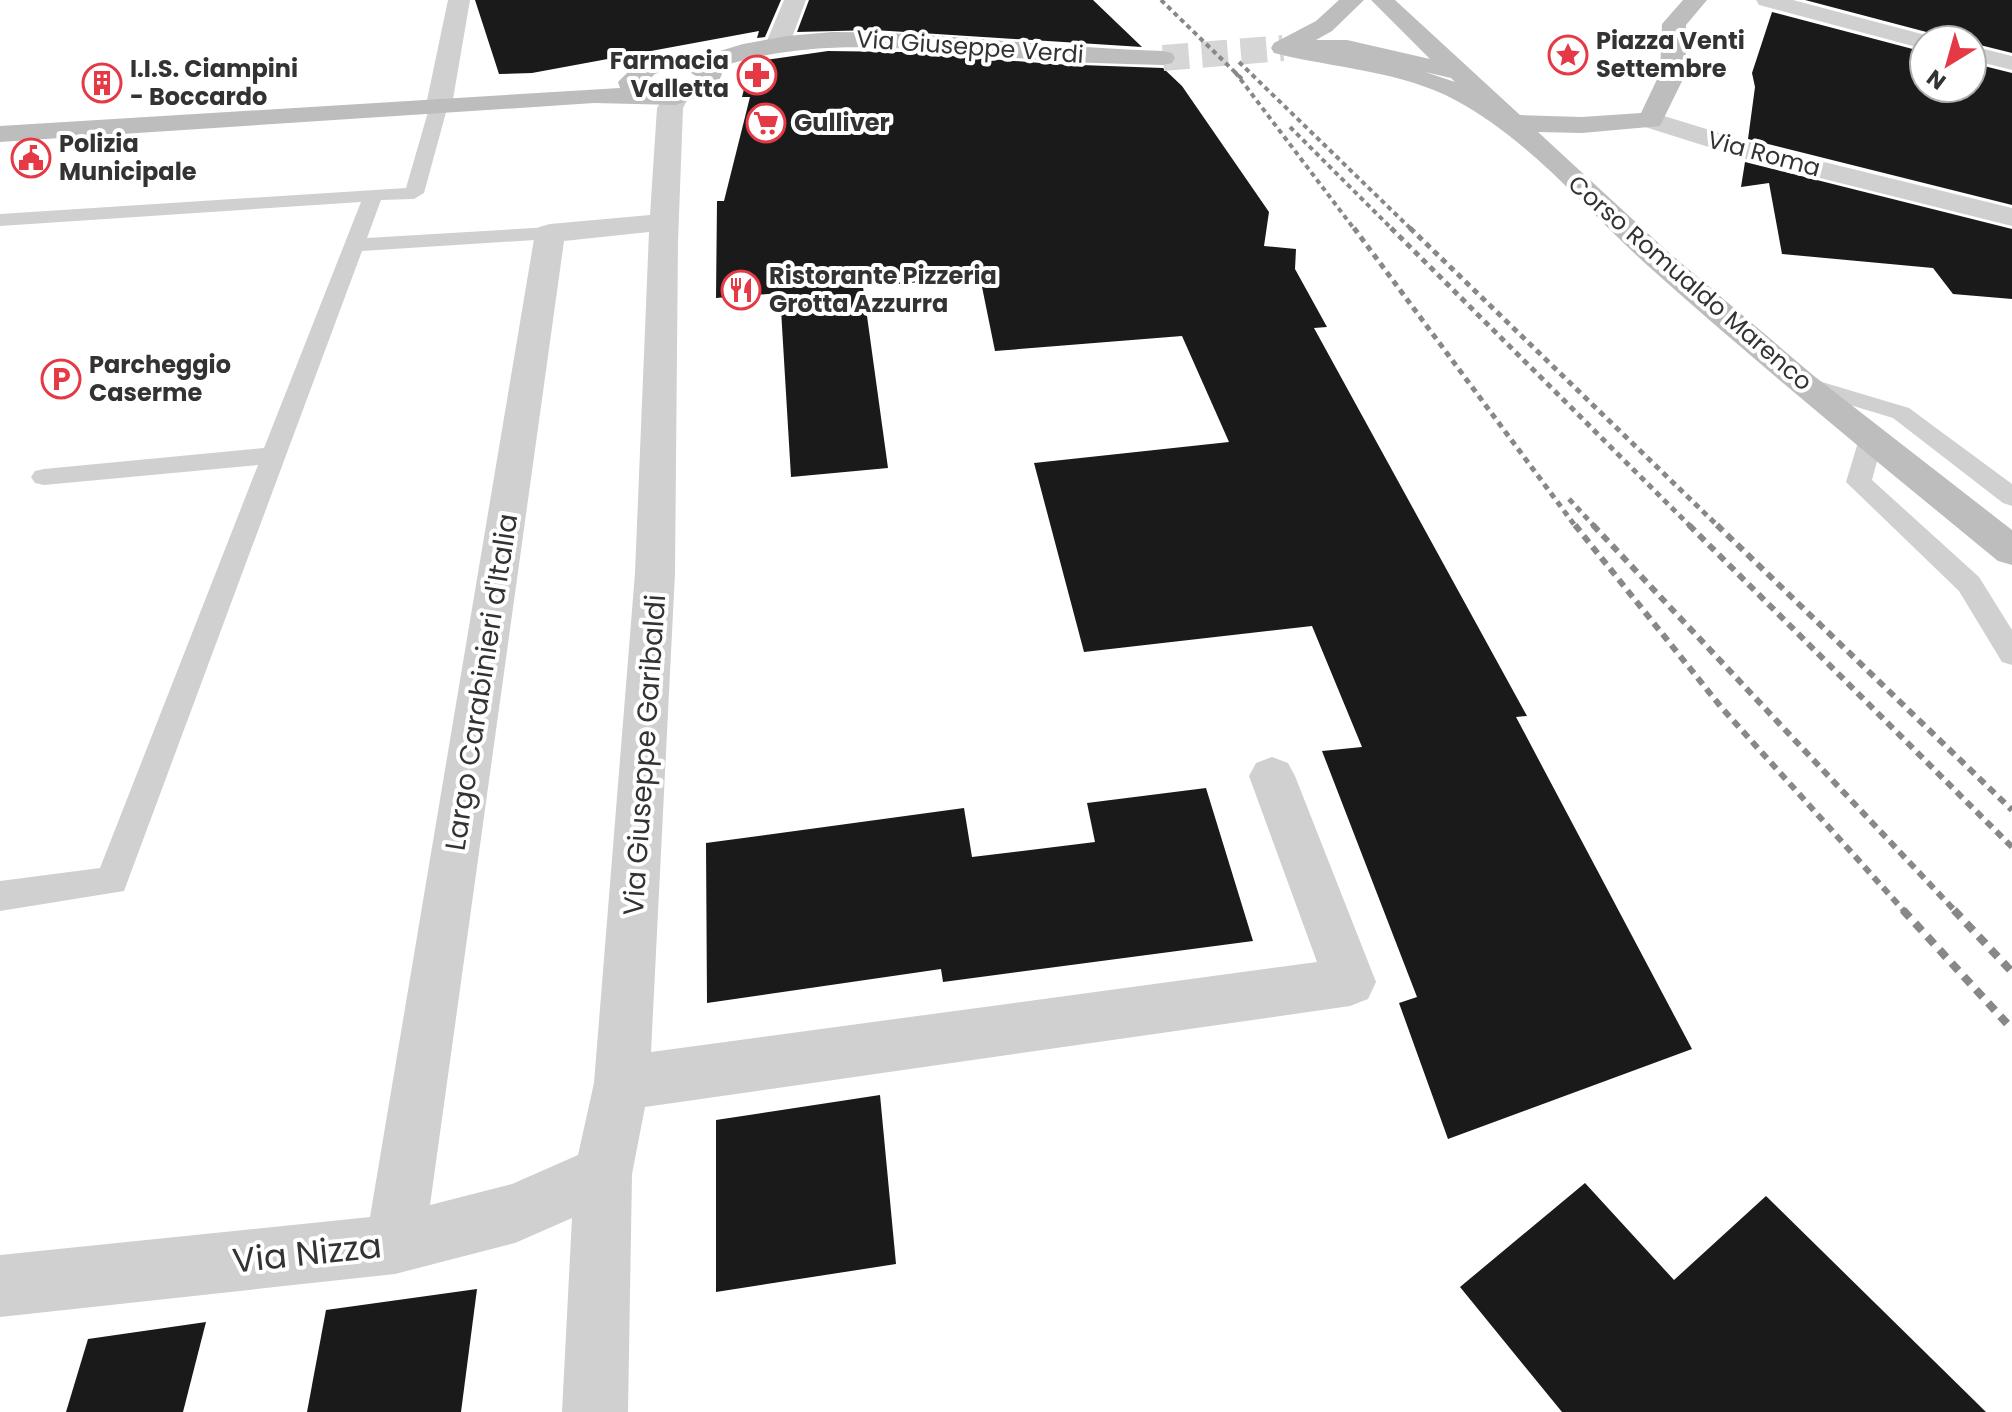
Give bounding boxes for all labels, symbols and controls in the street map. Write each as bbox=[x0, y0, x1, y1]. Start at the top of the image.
street label: Via Giuseppe Verdi bbox=[855, 22, 1085, 71]
place label: Piazza Venti Settembre bbox=[1596, 24, 1745, 85]
north arrow bbox=[1908, 24, 1988, 104]
place icon: Piazza Venti Settembre bbox=[1547, 34, 1589, 76]
place label: Farmacia Valletta bbox=[610, 44, 729, 105]
place label: I.I.S. Ciampini - Boccardo bbox=[130, 52, 298, 113]
pharmacy icon: Farmacia Valletta bbox=[736, 54, 778, 96]
building icon: I.I.S. Ciampini - Boccardo bbox=[81, 62, 123, 104]
text: N bbox=[1920, 62, 1952, 97]
supermarket icon: Gulliver bbox=[745, 102, 787, 144]
place label: Gulliver bbox=[794, 106, 890, 139]
street label: Via Roma bbox=[1704, 123, 1824, 184]
place label: Polizia Municipale bbox=[59, 127, 197, 188]
public building icon: Polizia Municipale bbox=[10, 137, 52, 179]
street label: Corso Romualdo Marenco bbox=[1561, 167, 1819, 398]
place label: Ristorante Pizzeria Grotta Azzurra bbox=[769, 259, 997, 320]
restaurant icon: Ristorante Pizzeria Grotta Azzurra bbox=[720, 269, 762, 311]
place label: Parcheggio Caserme bbox=[89, 348, 231, 409]
parking icon: Parcheggio Caserme bbox=[40, 358, 82, 400]
street label: Largo Carabinieri d'Italia bbox=[436, 511, 527, 853]
street label: Via Giuseppe Garibaldi bbox=[614, 593, 675, 917]
street label: Via Nizza bbox=[230, 1221, 384, 1285]

